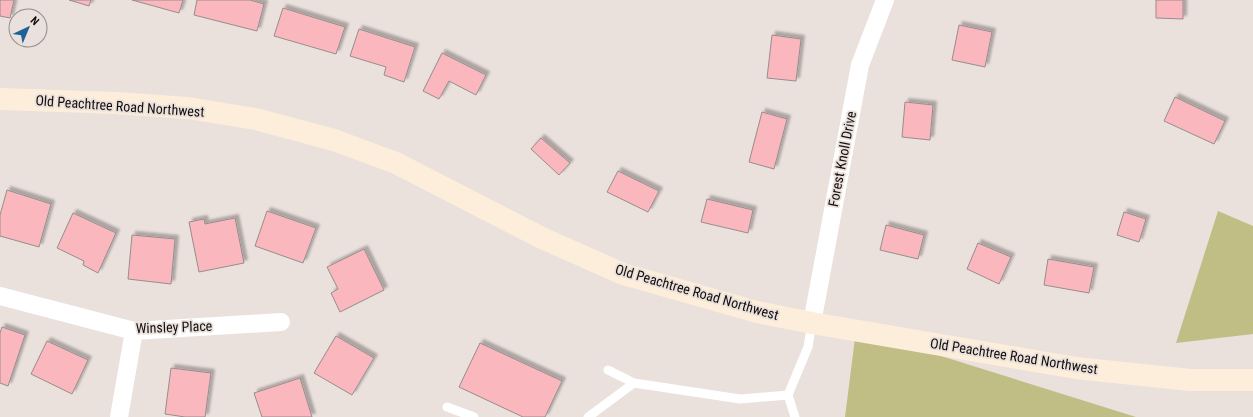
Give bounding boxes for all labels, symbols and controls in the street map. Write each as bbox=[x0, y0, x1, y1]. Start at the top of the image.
north arrow bbox=[8, 8, 48, 48]
text: N bbox=[28, 14, 42, 28]
street label: Old Peachtree Road Northwest bbox=[35, 92, 205, 120]
street label: Forest Knoll Drive bbox=[825, 109, 859, 208]
street label: Old Peachtree Road Northwest bbox=[613, 261, 781, 323]
street label: Winsley Place bbox=[136, 318, 213, 336]
street label: Old Peachtree Road Northwest bbox=[929, 335, 1099, 377]

